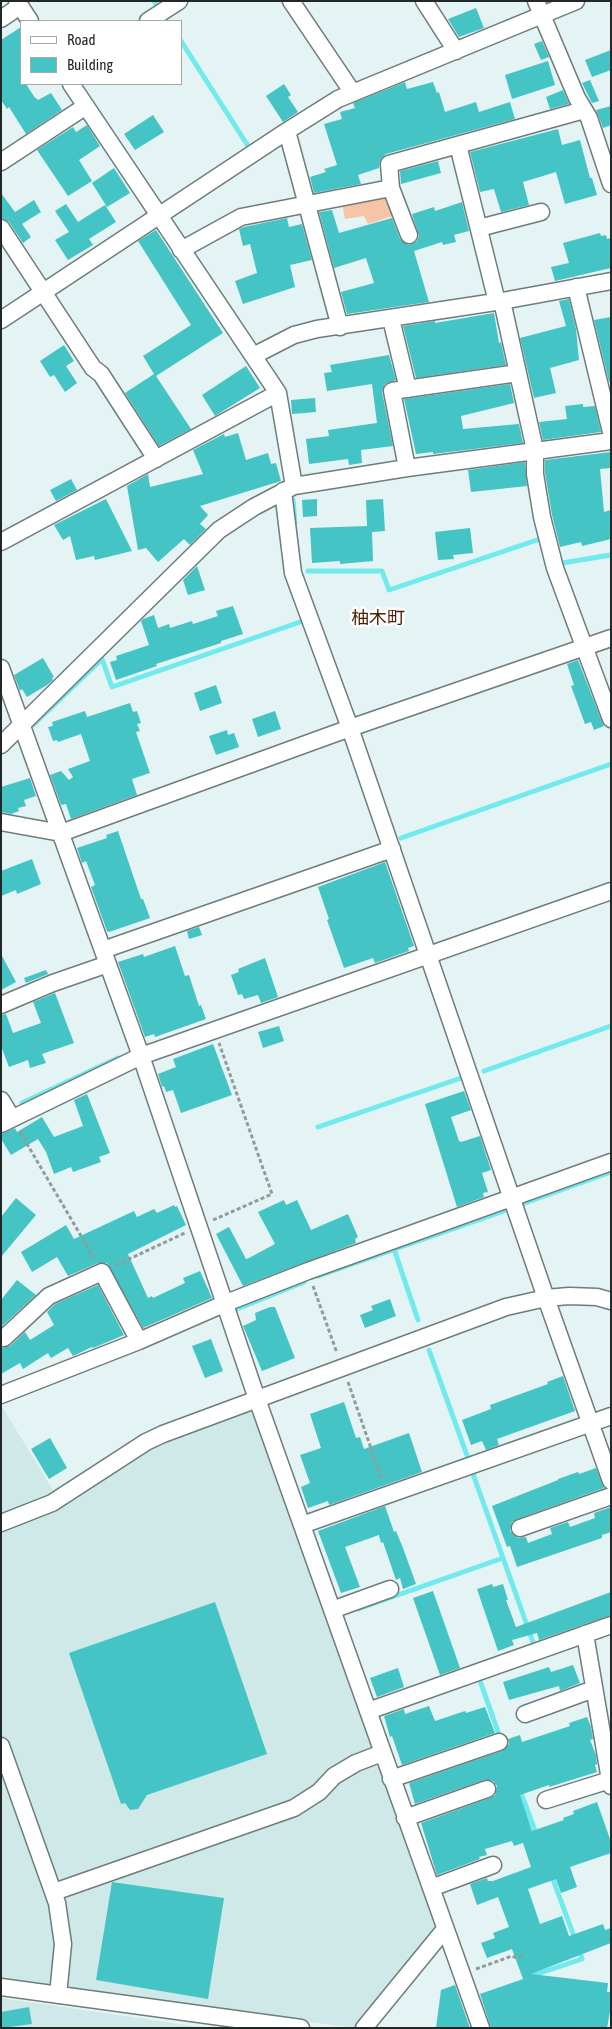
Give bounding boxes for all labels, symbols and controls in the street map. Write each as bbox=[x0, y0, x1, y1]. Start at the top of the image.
legend bbox=[20, 20, 182, 85]
text: Road bbox=[67, 31, 96, 48]
text: Building bbox=[67, 56, 113, 73]
district label: 柚木町 bbox=[351, 607, 405, 629]

